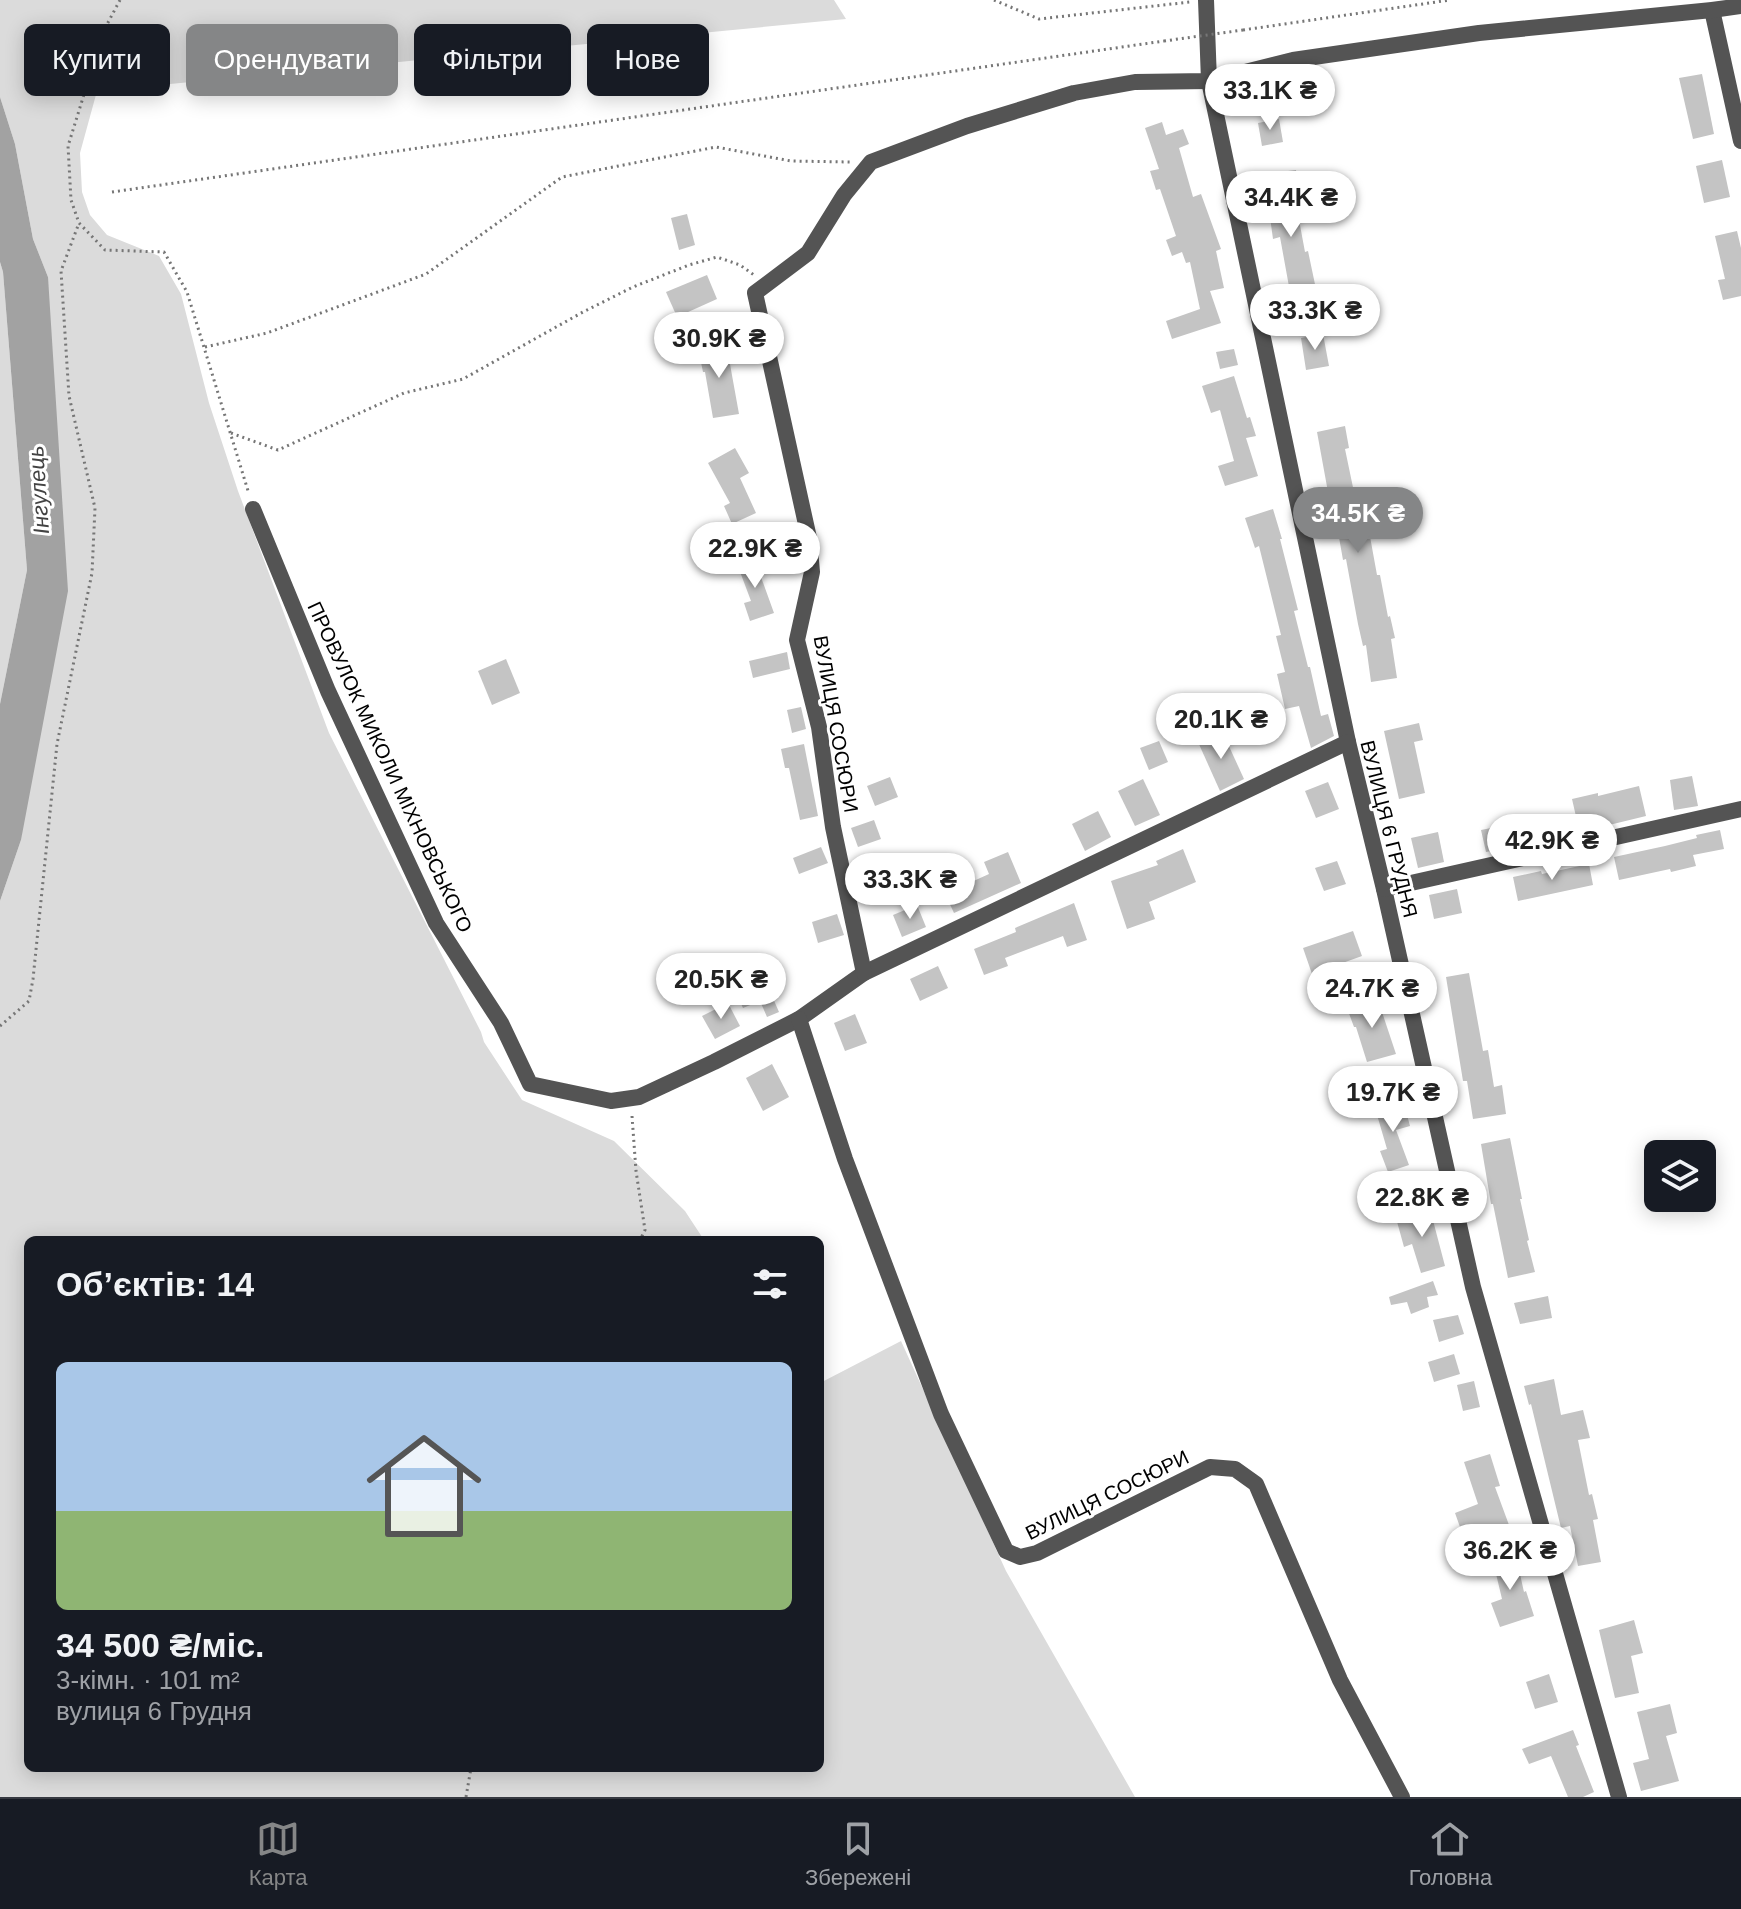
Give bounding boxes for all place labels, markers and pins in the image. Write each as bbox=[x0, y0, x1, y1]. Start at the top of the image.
pin: 33.1K ₴ bbox=[1196, 64, 1344, 132]
pin: 34.4K ₴ bbox=[1217, 171, 1365, 239]
pin: 33.3K ₴ bbox=[1241, 284, 1389, 352]
pin: 30.9K ₴ bbox=[645, 312, 793, 380]
pin: 34.5K ₴ bbox=[1284, 487, 1432, 555]
pin: 22.9K ₴ bbox=[681, 522, 829, 590]
pin: 20.1K ₴ bbox=[1147, 693, 1295, 761]
pin: 42.9K ₴ bbox=[1478, 814, 1626, 882]
pin: 33.3K ₴ bbox=[836, 853, 984, 921]
pin: 20.5K ₴ bbox=[647, 953, 795, 1021]
pin: 24.7K ₴ bbox=[1298, 962, 1446, 1030]
pin: 19.7K ₴ bbox=[1319, 1066, 1467, 1134]
pin: 22.8K ₴ bbox=[1348, 1171, 1496, 1239]
pin: 36.2K ₴ bbox=[1436, 1524, 1584, 1592]

